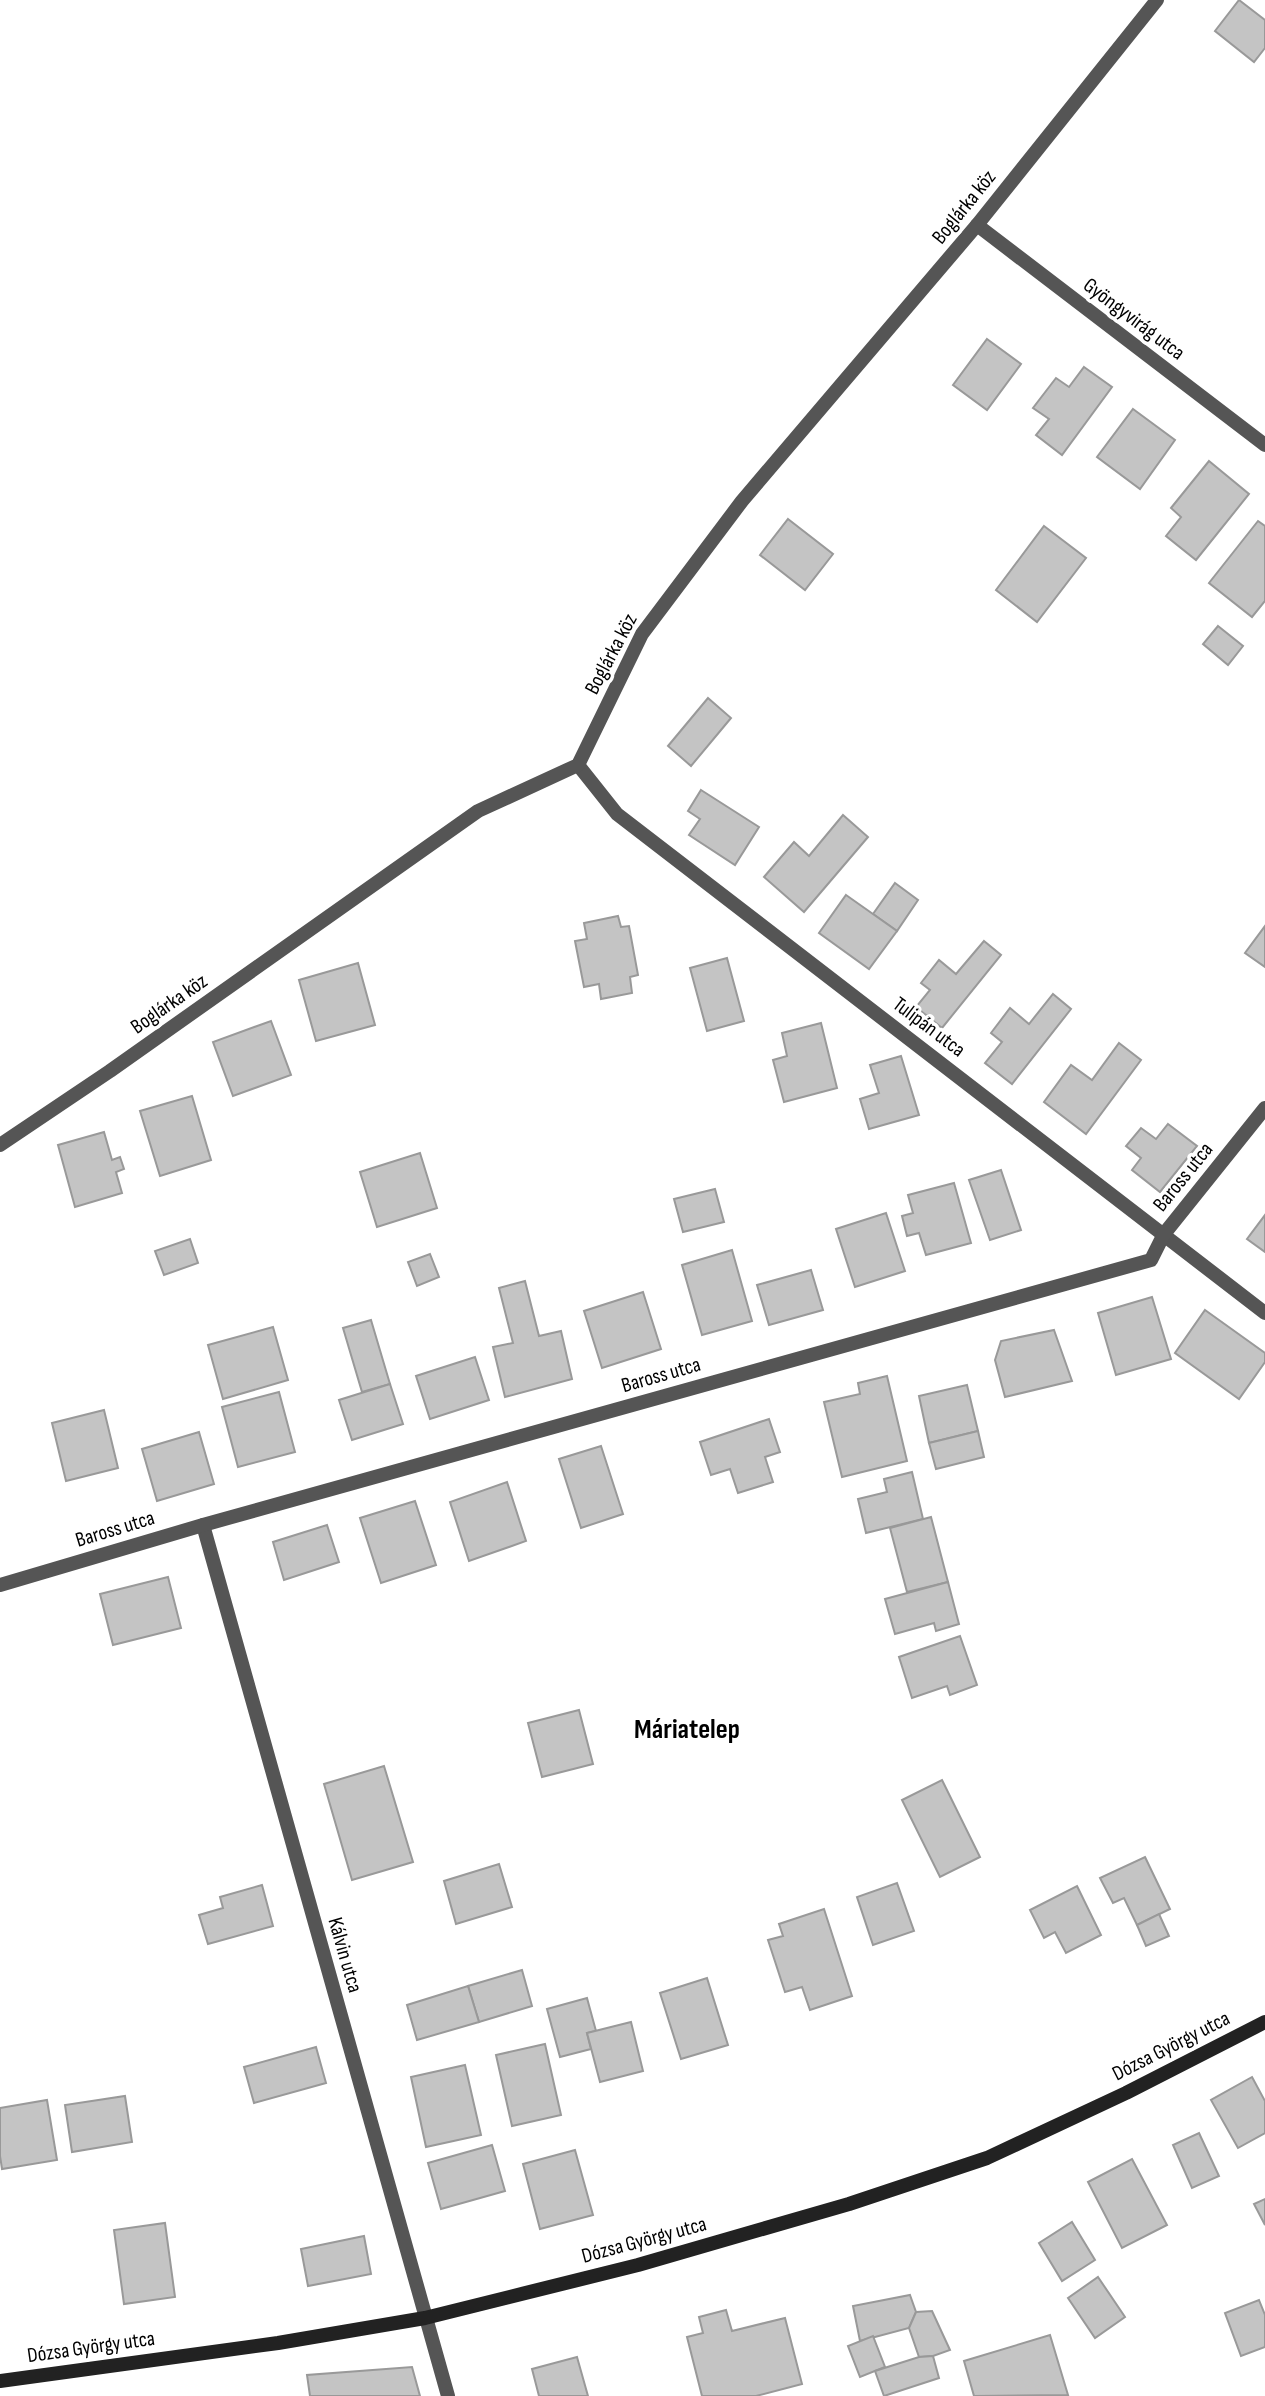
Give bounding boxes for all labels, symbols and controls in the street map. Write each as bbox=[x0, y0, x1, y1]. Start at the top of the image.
street label: Boglárka köz bbox=[927, 165, 1002, 249]
street label: Gyöngyvirág utca bbox=[1078, 273, 1190, 365]
street label: Boglárka köz bbox=[579, 609, 643, 699]
street label: Boglárka köz bbox=[126, 968, 212, 1039]
street label: Tulipán utca bbox=[888, 992, 970, 1062]
street label: Baross utca bbox=[1148, 1138, 1218, 1216]
street label: Baross utca bbox=[618, 1352, 704, 1398]
street label: Baross utca bbox=[72, 1505, 158, 1553]
district label: Máriatelep bbox=[634, 1713, 740, 1746]
street label: Kálvin utca bbox=[322, 1915, 368, 1995]
street label: Dózsa György utca bbox=[1108, 2006, 1234, 2086]
street label: Dózsa György utca bbox=[579, 2211, 709, 2269]
street label: Dózsa György utca bbox=[26, 2326, 156, 2368]

